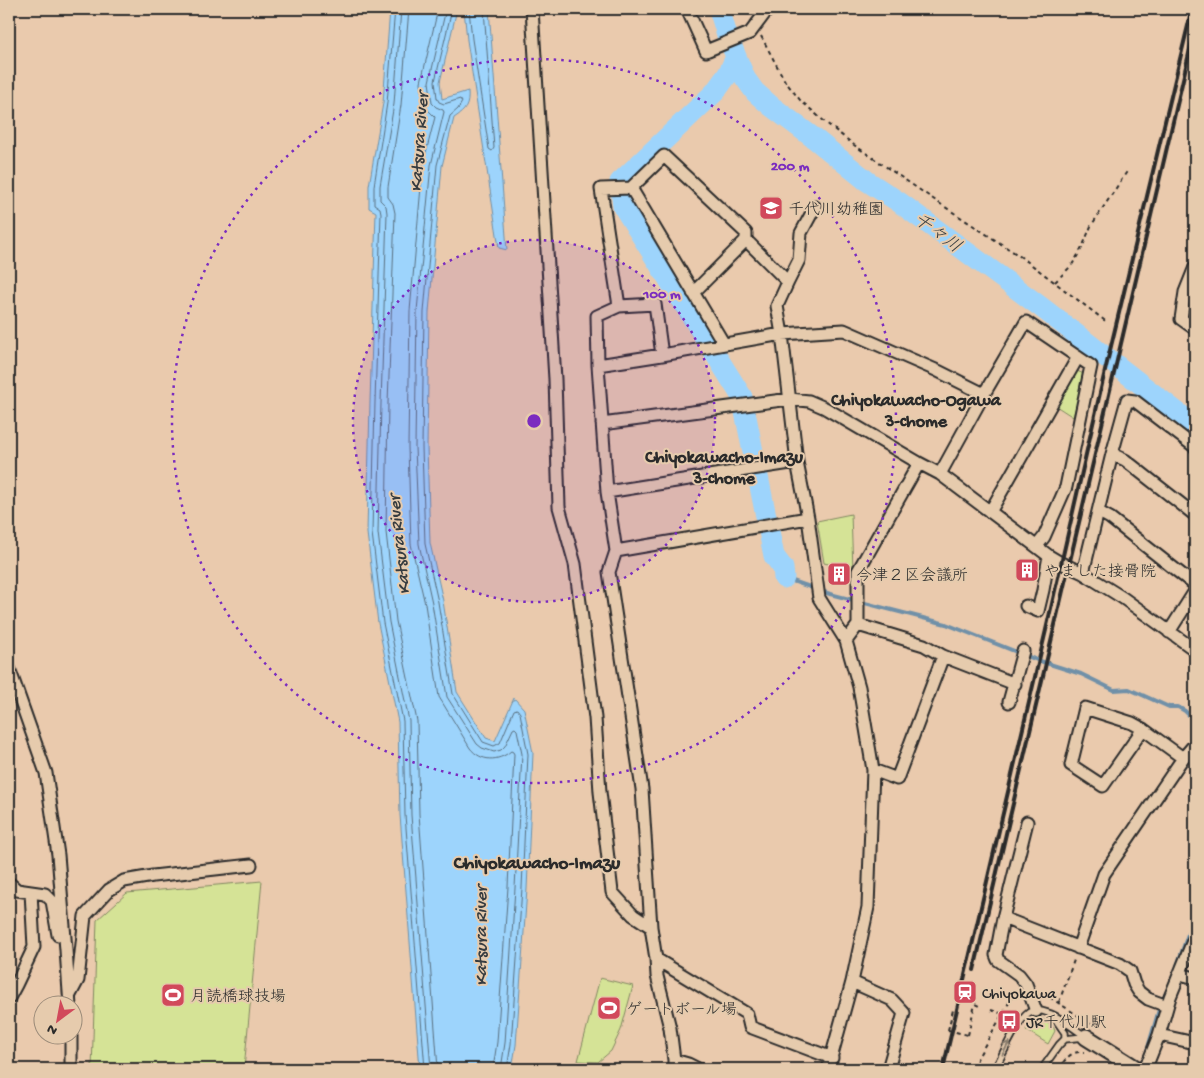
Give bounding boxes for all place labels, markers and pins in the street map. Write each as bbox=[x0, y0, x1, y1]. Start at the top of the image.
school or university icon: 千代川幼稚園 bbox=[758, 195, 784, 221]
place label: 千代川幼稚園 bbox=[788, 201, 884, 221]
centre of rings bbox=[525, 412, 543, 430]
building icon: やました接骨院 bbox=[1014, 557, 1040, 583]
building icon: 今津２区会議所 bbox=[826, 561, 852, 587]
place label: やました接骨院 bbox=[1044, 563, 1156, 583]
place label: 今津２区会議所 bbox=[856, 566, 968, 587]
station icon: Chiyokawa bbox=[952, 979, 978, 1005]
sports icon: 月読橋球技場 bbox=[160, 982, 186, 1008]
place label: Chiyokawa bbox=[982, 986, 1057, 1005]
place label: 月読橋球技場 bbox=[190, 987, 286, 1008]
sports icon: ゲートボール場 bbox=[596, 995, 622, 1021]
place label: ゲートボール場 bbox=[626, 1001, 737, 1021]
bus stop icon: JR千代川駅 bbox=[996, 1008, 1022, 1034]
place label: JR千代川駅 bbox=[1026, 1014, 1107, 1034]

